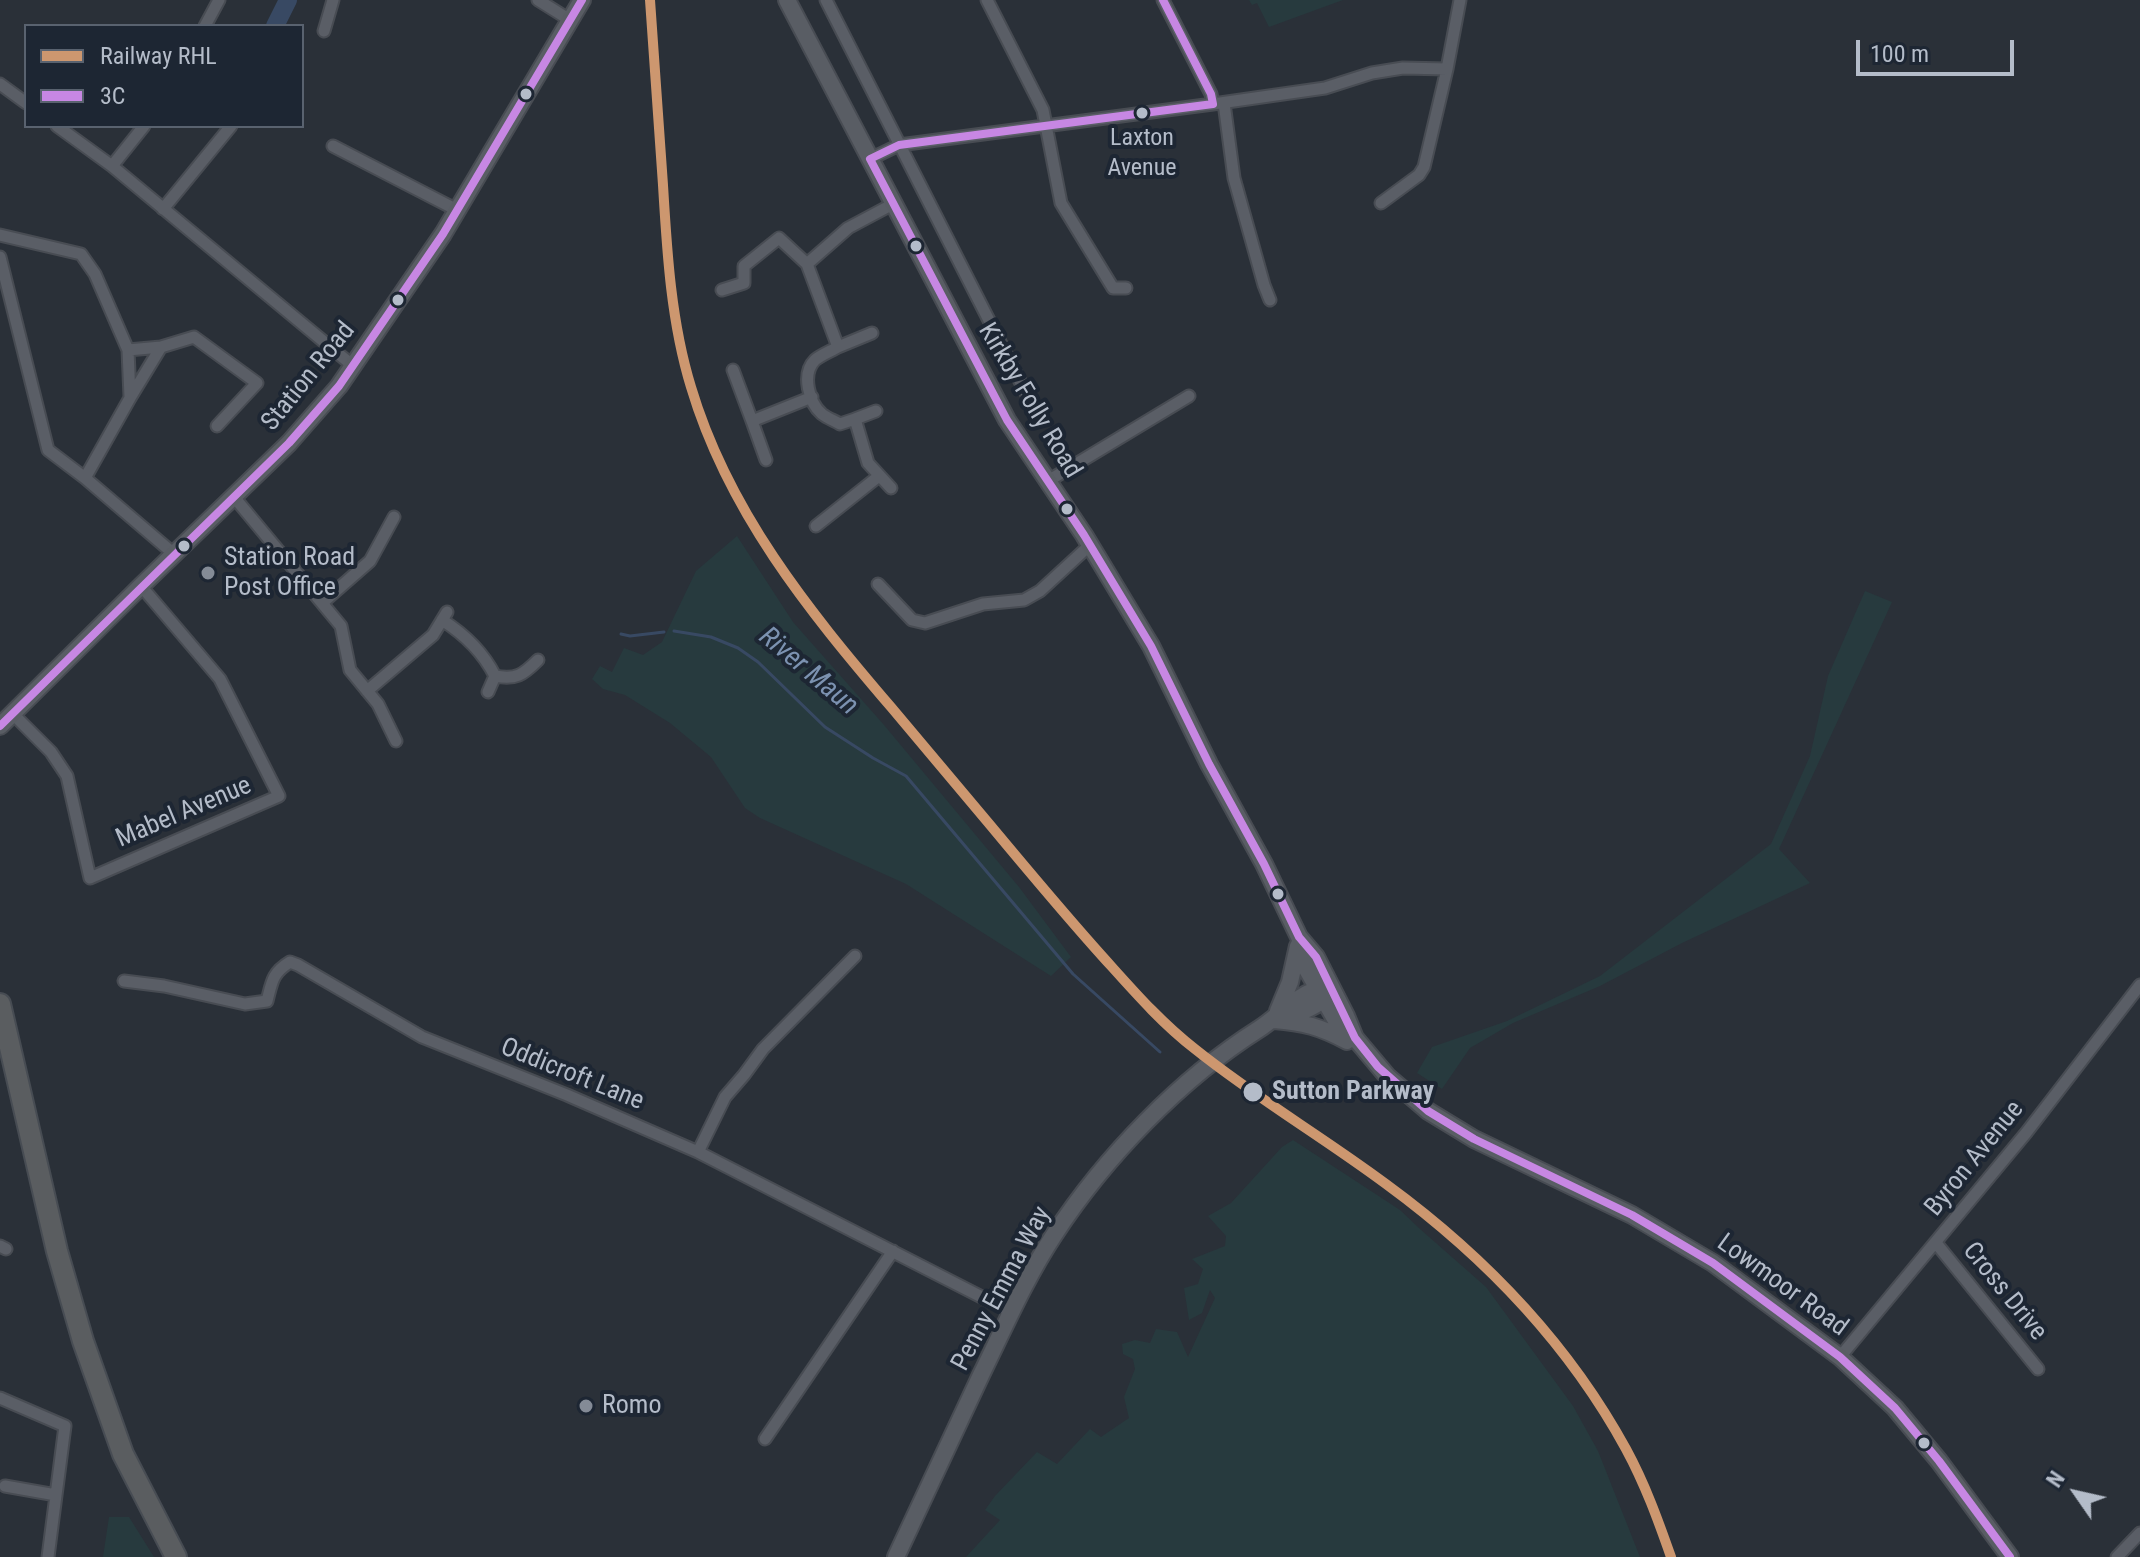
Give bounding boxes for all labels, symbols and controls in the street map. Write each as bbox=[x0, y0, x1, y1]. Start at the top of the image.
legend bbox=[24, 24, 304, 128]
scale bar bbox=[1860, 24, 2018, 74]
text: 100 m bbox=[1870, 40, 1929, 68]
text: Railway RHL bbox=[100, 42, 217, 70]
text: 3C bbox=[100, 82, 125, 110]
unlabelled marker bbox=[518, 86, 534, 102]
marker: Laxton Avenue bbox=[1134, 105, 1150, 121]
place label: Laxton Avenue bbox=[1107, 125, 1177, 181]
unlabelled marker bbox=[908, 238, 924, 254]
unlabelled marker bbox=[390, 292, 406, 308]
street label: Station Road bbox=[256, 316, 362, 438]
street label: Kirkby Folly Road bbox=[970, 318, 1088, 484]
unlabelled marker bbox=[1059, 501, 1075, 517]
unlabelled marker bbox=[176, 538, 192, 554]
place label: Station Road Post Office bbox=[224, 542, 355, 604]
marker: Station Road Post Office bbox=[199, 564, 217, 582]
water label: River Maun bbox=[752, 621, 864, 723]
street label: Mabel Avenue bbox=[112, 771, 256, 855]
unlabelled marker bbox=[1270, 886, 1286, 902]
street label: Oddicroft Lane bbox=[496, 1032, 648, 1118]
place label: Sutton Parkway bbox=[1272, 1076, 1434, 1108]
marker: Sutton Parkway bbox=[1241, 1080, 1265, 1104]
street label: Byron Avenue bbox=[1919, 1095, 2031, 1223]
street label: Penny Emma Way bbox=[946, 1202, 1058, 1376]
street label: Lowmoor Road bbox=[1711, 1228, 1853, 1344]
street label: Cross Drive bbox=[1955, 1237, 2053, 1347]
place label: Romo bbox=[602, 1390, 661, 1422]
marker: Romo bbox=[577, 1397, 595, 1415]
unlabelled marker bbox=[1916, 1435, 1932, 1451]
north arrow bbox=[2036, 1453, 2116, 1533]
text: N bbox=[2042, 1467, 2070, 1492]

